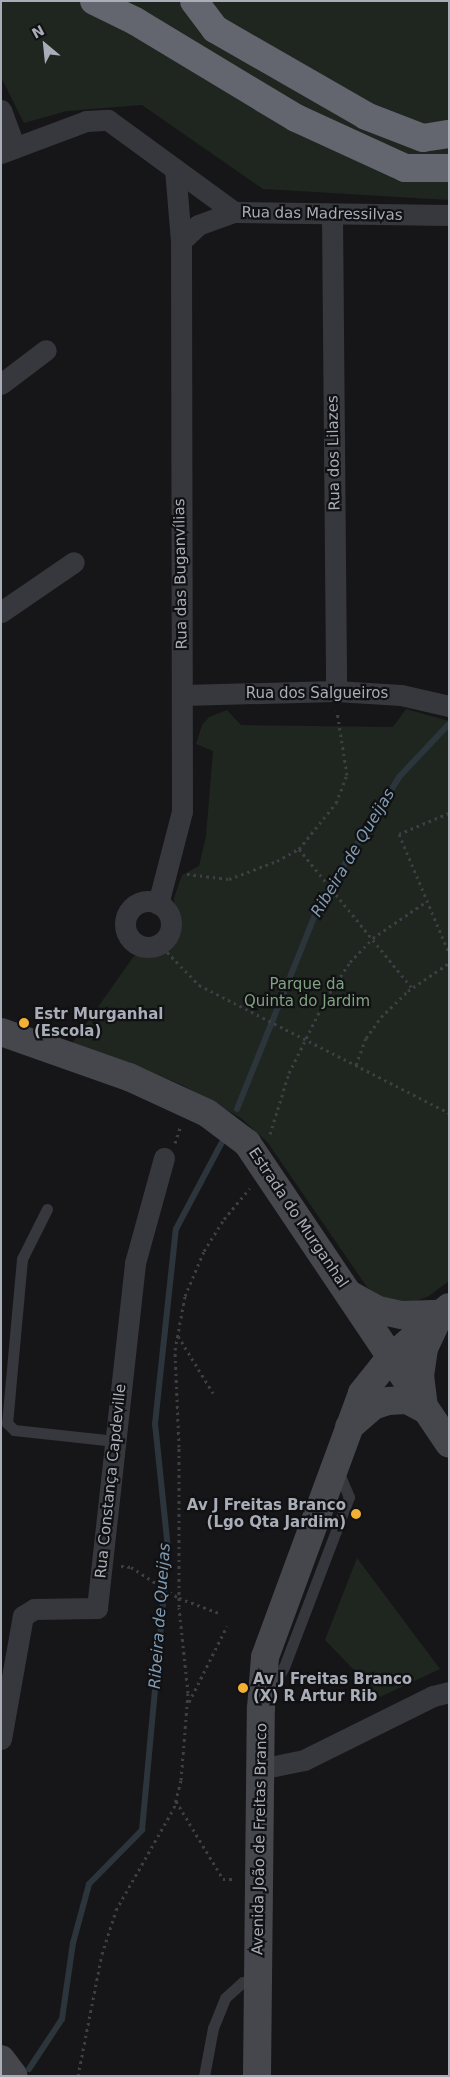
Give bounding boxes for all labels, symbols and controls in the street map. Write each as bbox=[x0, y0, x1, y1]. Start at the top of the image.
north arrow bbox=[20, 20, 70, 70]
text: N bbox=[29, 22, 47, 42]
street label: Rua das Madressilvas bbox=[241, 204, 403, 224]
street label: Rua dos Lilazes bbox=[324, 395, 344, 511]
street label: Rua das Buganvílias bbox=[171, 498, 191, 650]
street label: Rua dos Salgueiros bbox=[246, 685, 388, 703]
water label: Ribeira de Queijas bbox=[307, 785, 399, 921]
park label: Parque da Quinta do Jardim bbox=[244, 975, 370, 1010]
place label: Estr Murganhal (Escola) bbox=[34, 1005, 163, 1040]
marker: Estr Murganhal (Escola) bbox=[18, 1017, 30, 1029]
street label: Estrada do Murganhal bbox=[244, 1145, 352, 1291]
street label: Rua Constança Capdeville bbox=[92, 1383, 130, 1579]
place label: Av J Freitas Branco (Lgo Qta Jardim) bbox=[187, 1496, 346, 1531]
marker: Av J Freitas Branco (Lgo Qta Jardim) bbox=[350, 1508, 362, 1520]
water label: Ribeira de Queijas bbox=[145, 1542, 175, 1690]
place label: Av J Freitas Branco (X) R Artur Rib bbox=[253, 1670, 412, 1705]
marker: Av J Freitas Branco (X) R Artur Rib bbox=[237, 1682, 249, 1694]
street label: Avenida João de Freitas Branco bbox=[249, 1723, 271, 1955]

